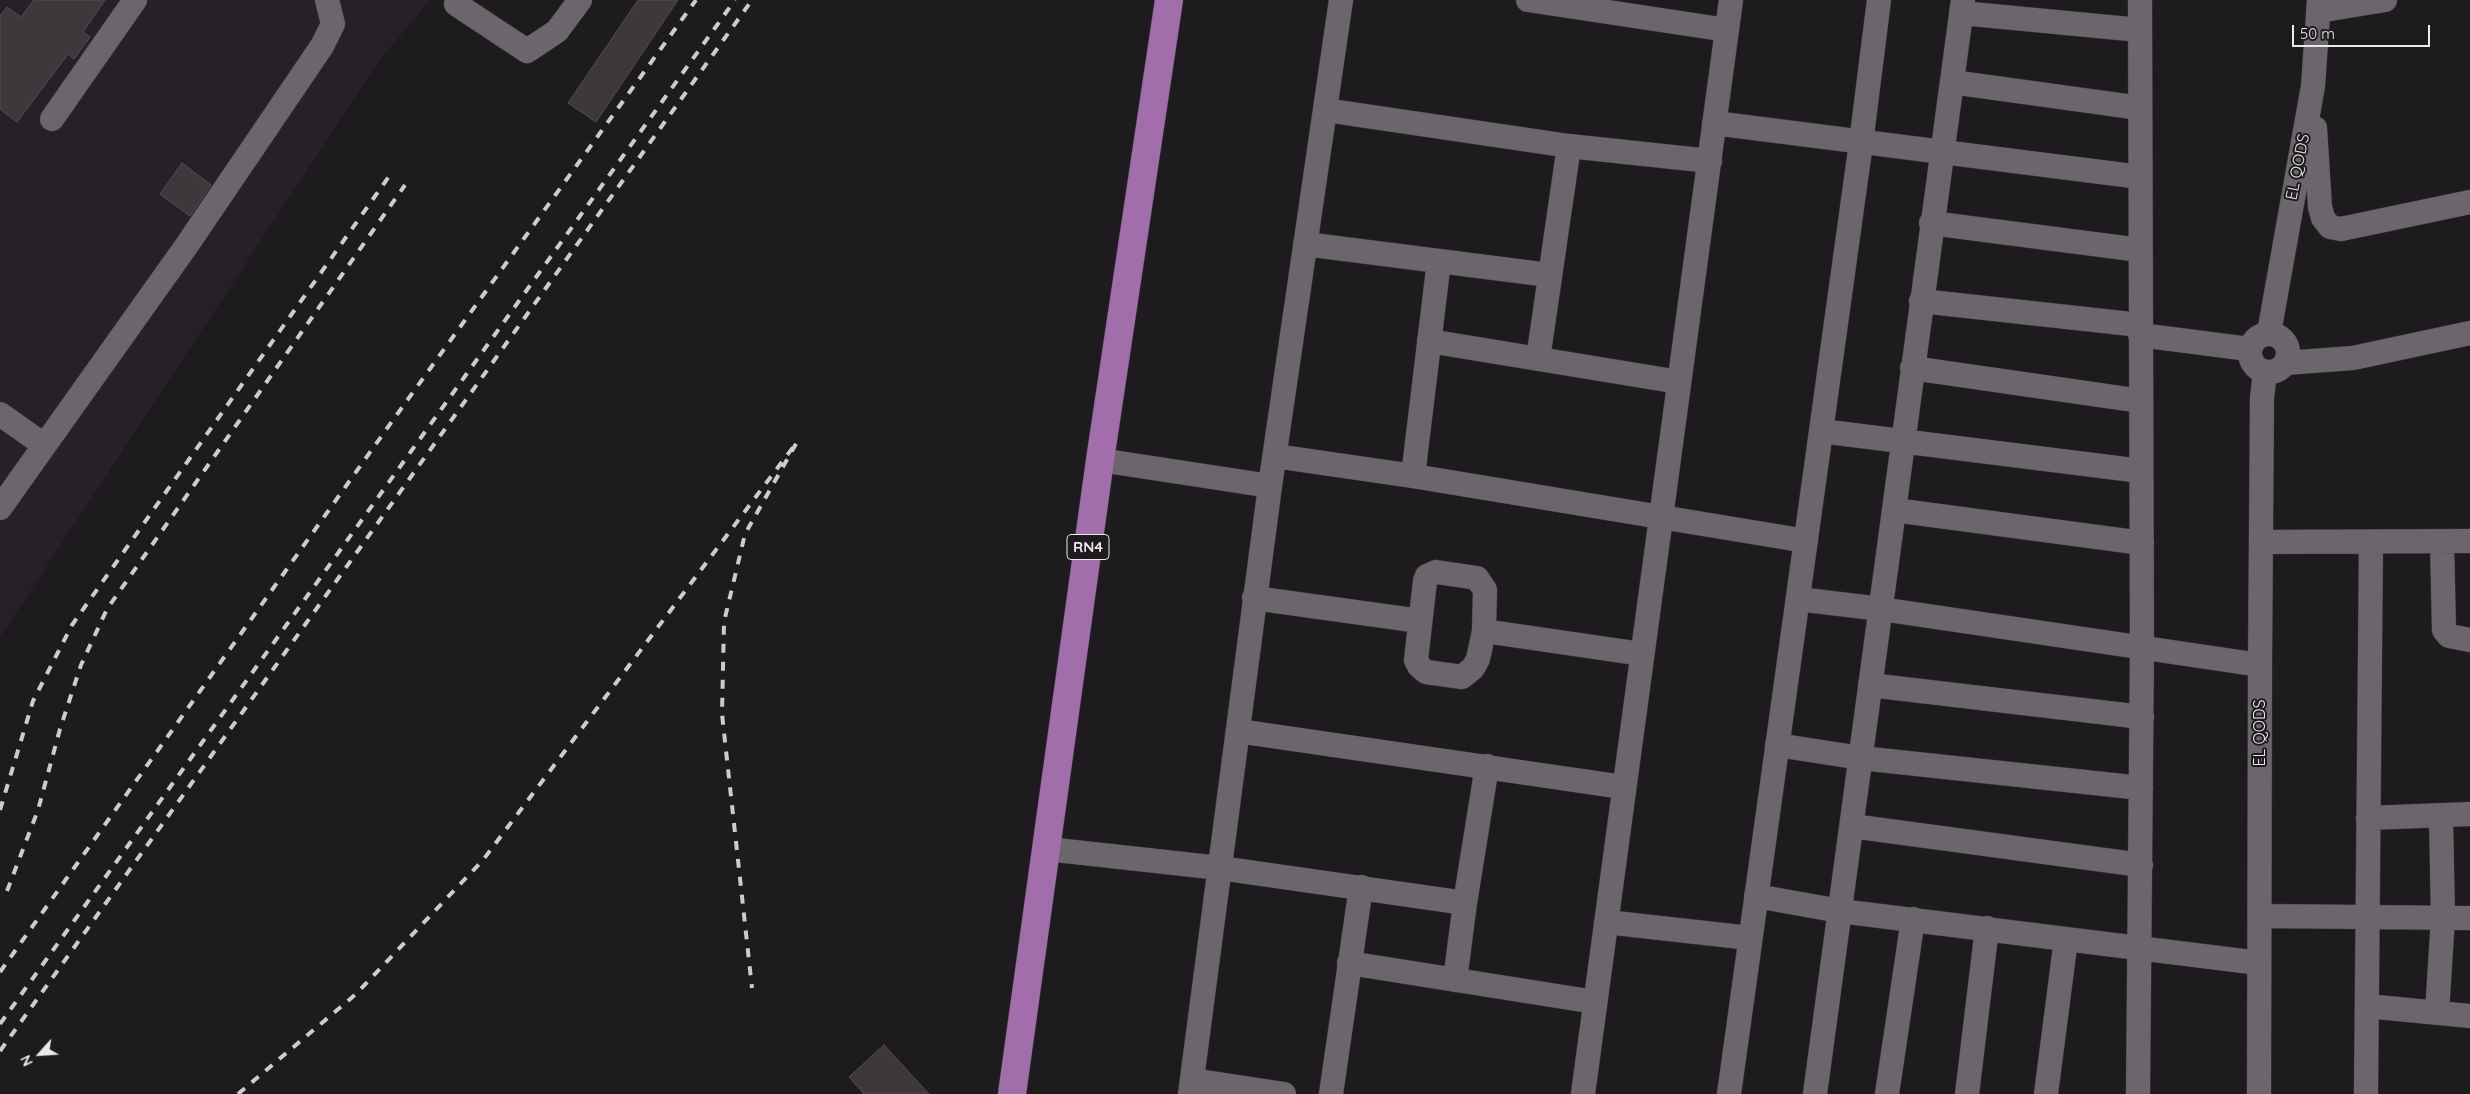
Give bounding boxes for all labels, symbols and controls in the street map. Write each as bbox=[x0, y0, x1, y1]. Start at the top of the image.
scale bar bbox=[2295, 15, 2432, 47]
text: 50 m bbox=[2300, 24, 2335, 43]
street label: EL QODS bbox=[2282, 132, 2314, 202]
road number: RN4 bbox=[1067, 534, 1109, 560]
street label: EL QODS bbox=[2250, 699, 2270, 767]
north arrow bbox=[15, 1029, 65, 1079]
text: N bbox=[16, 1052, 37, 1069]

